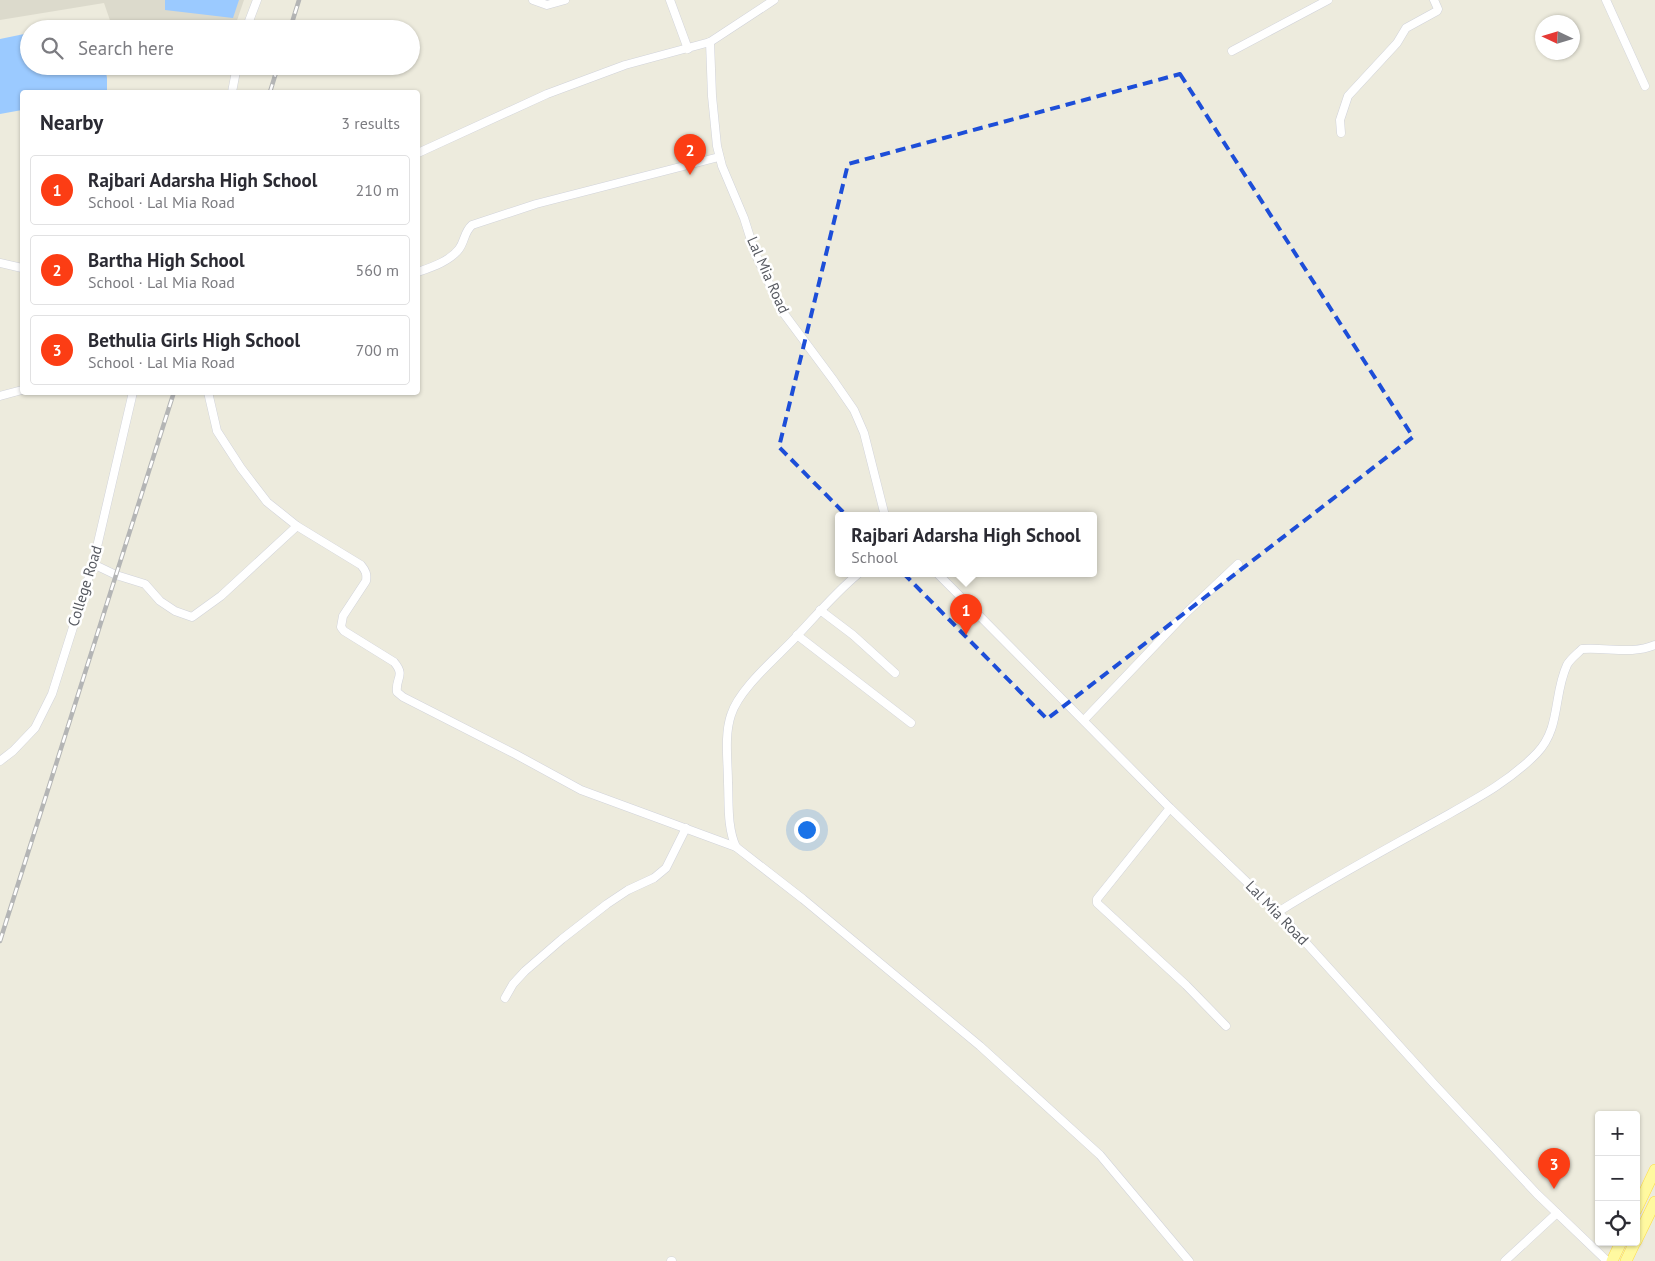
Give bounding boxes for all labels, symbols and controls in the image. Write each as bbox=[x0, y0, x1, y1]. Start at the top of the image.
north arrow bbox=[1535, 15, 1580, 60]
search box bbox=[20, 20, 420, 75]
icon: search bbox=[38, 34, 66, 62]
text: Search here bbox=[78, 36, 174, 60]
text: Nearby bbox=[40, 109, 103, 136]
text: 3 results bbox=[341, 113, 400, 133]
pin: 2 bbox=[674, 134, 706, 175]
text: Rajbari Adarsha High School bbox=[88, 168, 317, 192]
text: 1 bbox=[52, 180, 62, 200]
text: 210 m bbox=[356, 180, 399, 200]
text: School · Lal Mia Road bbox=[88, 192, 235, 212]
street label: Lal Mia Road bbox=[743, 233, 794, 316]
text: Bartha High School bbox=[88, 248, 245, 272]
text: 2 bbox=[52, 260, 62, 280]
text: 560 m bbox=[356, 260, 399, 280]
text: School · Lal Mia Road bbox=[88, 272, 235, 292]
text: Bethulia Girls High School bbox=[88, 328, 300, 352]
text: 3 bbox=[52, 340, 62, 360]
text: 700 m bbox=[356, 340, 399, 360]
text: School · Lal Mia Road bbox=[88, 352, 235, 372]
popup bbox=[835, 512, 1097, 577]
text: Rajbari Adarsha High School bbox=[851, 523, 1081, 547]
street label: College Road bbox=[63, 543, 106, 629]
text: School bbox=[851, 547, 898, 567]
pin: 1 bbox=[950, 594, 982, 635]
your location bbox=[794, 817, 820, 843]
street label: Lal Mia Road bbox=[1242, 876, 1313, 949]
map controls bbox=[1595, 1111, 1640, 1246]
button: + bbox=[1595, 1111, 1640, 1156]
pin: 3 bbox=[1538, 1148, 1570, 1189]
button: − bbox=[1595, 1156, 1640, 1201]
button: locate bbox=[1595, 1201, 1640, 1246]

